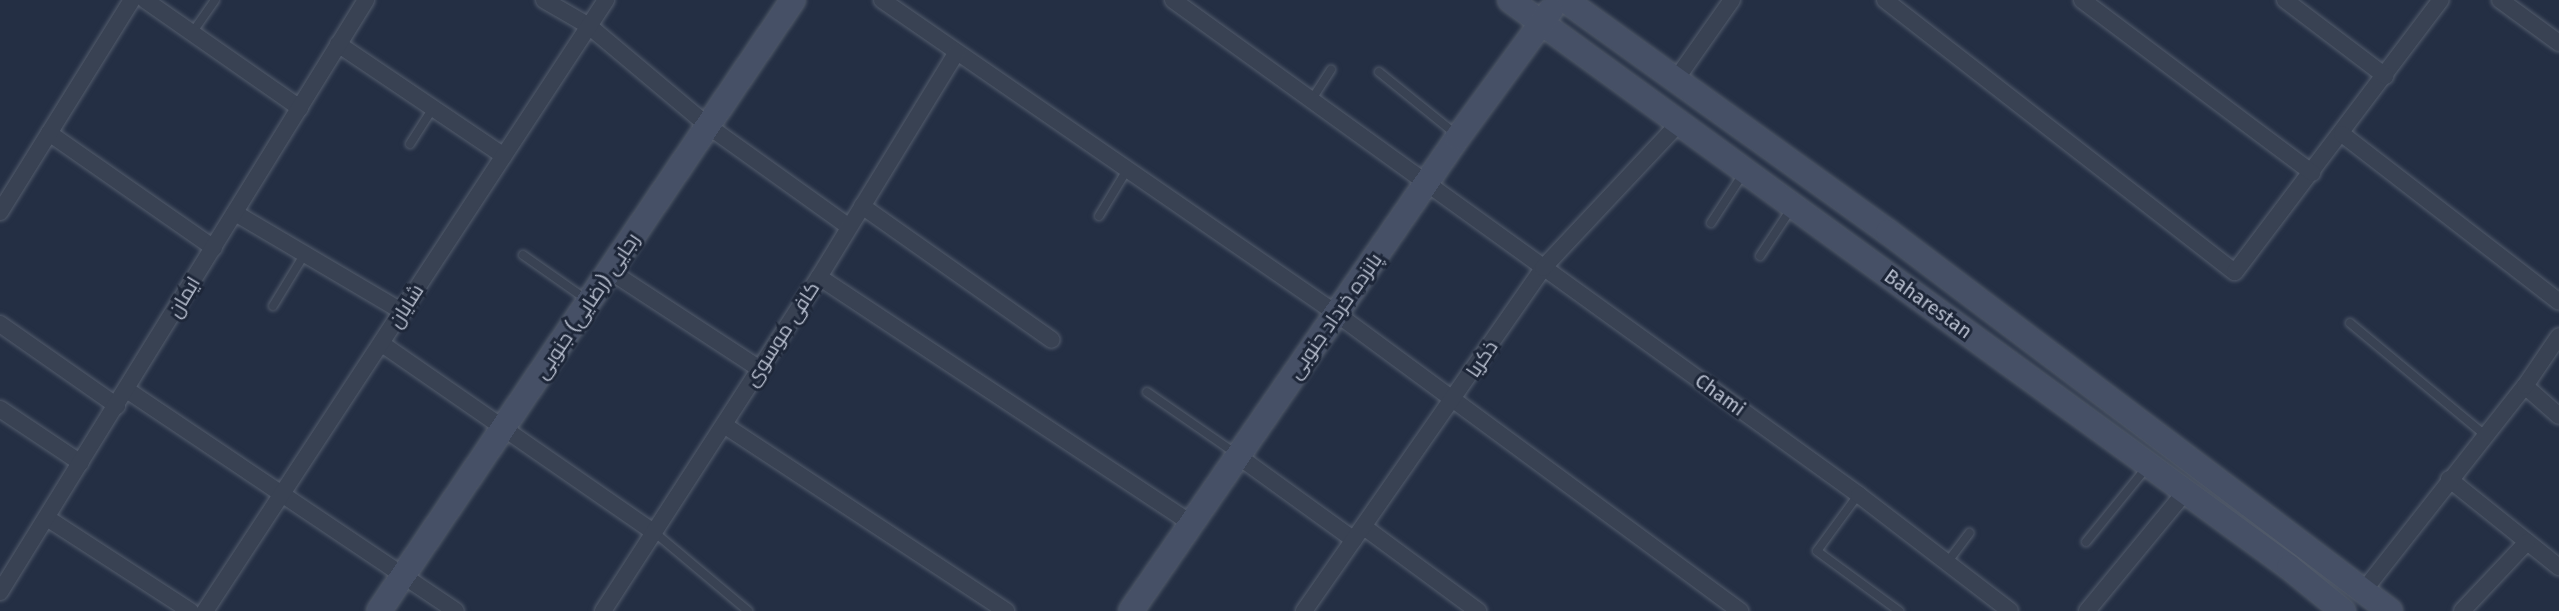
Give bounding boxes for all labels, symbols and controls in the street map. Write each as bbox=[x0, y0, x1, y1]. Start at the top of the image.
street label: رجایی (رضایی) جنوبی bbox=[529, 228, 645, 384]
street label: پانزده خرداد جنوبی bbox=[1283, 249, 1387, 383]
street label: Baharestan bbox=[1879, 264, 1977, 344]
street label: ایمان bbox=[163, 272, 205, 322]
street label: کافی موسوی bbox=[739, 277, 825, 391]
street label: شایان bbox=[383, 280, 429, 332]
street label: ذکریا bbox=[1461, 336, 1503, 382]
street label: Chami bbox=[1690, 369, 1750, 421]

